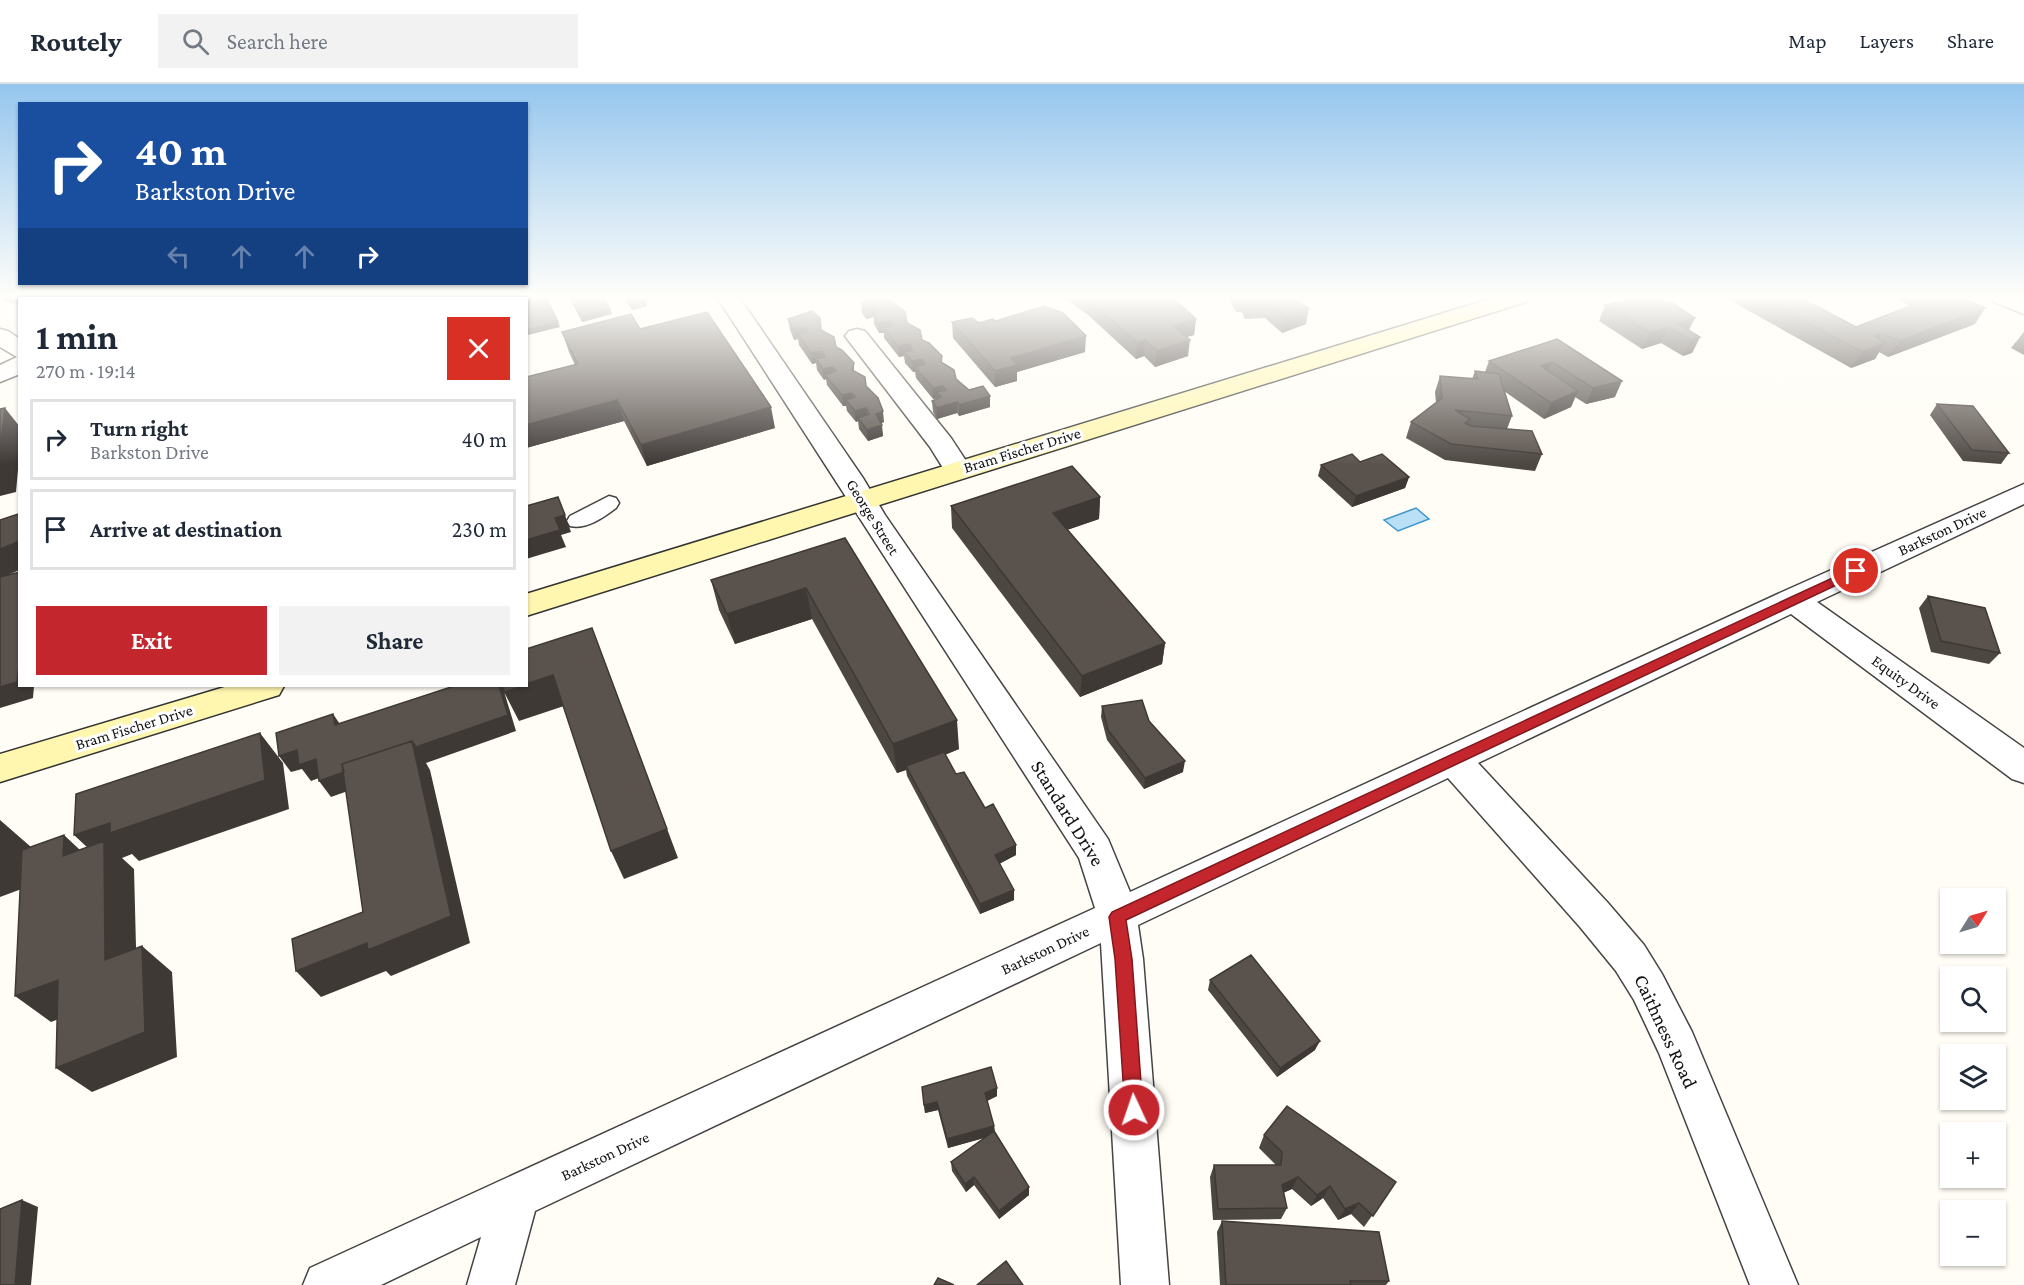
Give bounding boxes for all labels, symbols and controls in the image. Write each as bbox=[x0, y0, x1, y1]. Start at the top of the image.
search box bbox=[158, 14, 578, 68]
icon: search bbox=[179, 25, 212, 58]
text: Routely bbox=[30, 26, 122, 57]
text: Search here bbox=[227, 29, 328, 54]
text: Map bbox=[1788, 29, 1827, 53]
text: Layers bbox=[1860, 29, 1914, 53]
text: Share bbox=[1947, 29, 1994, 53]
icon: right bbox=[36, 126, 114, 204]
text: 40 m bbox=[135, 127, 227, 174]
text: Barkston Drive bbox=[135, 176, 295, 206]
icon: left bbox=[162, 240, 195, 273]
icon: ahead bbox=[225, 240, 258, 273]
icon: ahead bbox=[288, 240, 321, 273]
icon: right bbox=[351, 240, 384, 273]
text: 1 min bbox=[36, 317, 118, 357]
button: close bbox=[447, 317, 510, 380]
text: 270 m · 19:14 bbox=[36, 360, 136, 382]
text: Turn right bbox=[90, 416, 188, 441]
icon: right bbox=[39, 423, 72, 456]
street label: Bram Fischer Drive bbox=[962, 424, 1082, 476]
text: 40 m bbox=[462, 427, 507, 452]
text: Barkston Drive bbox=[90, 441, 209, 463]
street label: George Street bbox=[842, 476, 903, 559]
street label: Barkston Drive bbox=[1895, 503, 1989, 559]
icon: arrive bbox=[39, 513, 72, 546]
text: Arrive at destination bbox=[90, 517, 282, 542]
text: 230 m bbox=[452, 517, 507, 542]
pin bbox=[1830, 545, 1881, 596]
icon: arrive bbox=[1839, 554, 1872, 587]
button: Exit bbox=[36, 606, 267, 675]
button: Share bbox=[279, 606, 510, 675]
street label: Equity Drive bbox=[1868, 652, 1943, 713]
street label: Bram Fischer Drive bbox=[74, 701, 194, 753]
street label: Standard Drive bbox=[1027, 756, 1109, 870]
north arrow bbox=[1940, 888, 2006, 954]
map controls bbox=[1940, 888, 2006, 1266]
street label: Barkston Drive bbox=[998, 922, 1092, 978]
button: search bbox=[1940, 966, 2006, 1032]
street label: Caithness Road bbox=[1630, 971, 1702, 1092]
button: layers bbox=[1940, 1044, 2006, 1110]
position arrow bbox=[1102, 1078, 1166, 1142]
button: + bbox=[1940, 1122, 2006, 1188]
street label: Barkston Drive bbox=[558, 1128, 652, 1184]
button: − bbox=[1940, 1200, 2006, 1266]

